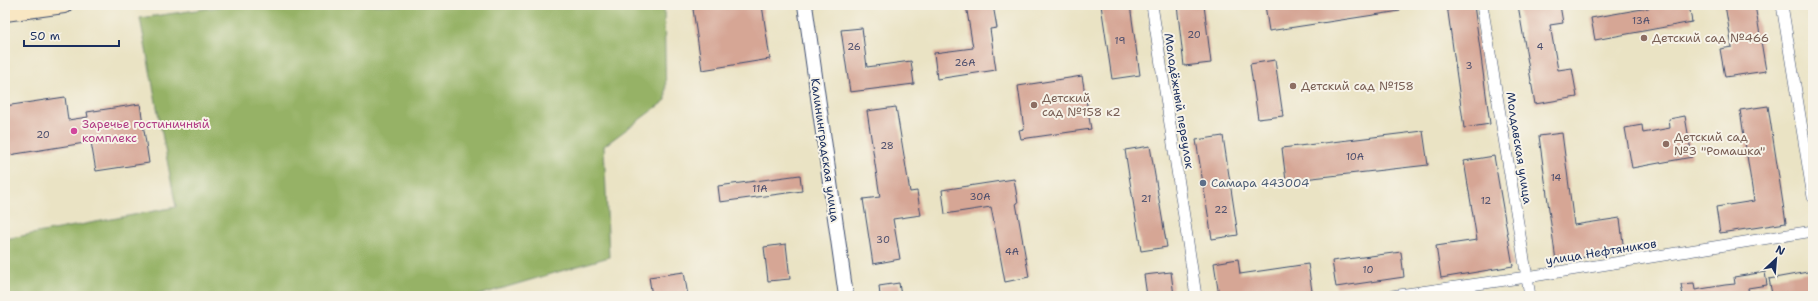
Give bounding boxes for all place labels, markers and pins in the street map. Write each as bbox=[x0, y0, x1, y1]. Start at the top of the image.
place label: Детский сад №466 bbox=[1652, 30, 1769, 46]
marker: Детский сад №466 bbox=[1639, 33, 1649, 43]
place label: Детский сад №158 bbox=[1301, 78, 1414, 94]
marker: Детский сад №158 bbox=[1288, 81, 1298, 91]
place label: Детский сад №158 к2 bbox=[1042, 90, 1121, 120]
marker: Детский сад №158 к2 bbox=[1029, 100, 1039, 110]
place label: Заречье гостиничный комплекс bbox=[82, 116, 210, 146]
marker: Заречье гостиничный комплекс bbox=[69, 126, 79, 136]
place label: Детский сад №3 "Ромашка" bbox=[1674, 129, 1765, 159]
marker: Детский сад №3 "Ромашка" bbox=[1661, 139, 1671, 149]
place label: Самара 443004 bbox=[1211, 175, 1309, 191]
marker: Самара 443004 bbox=[1198, 178, 1208, 188]

